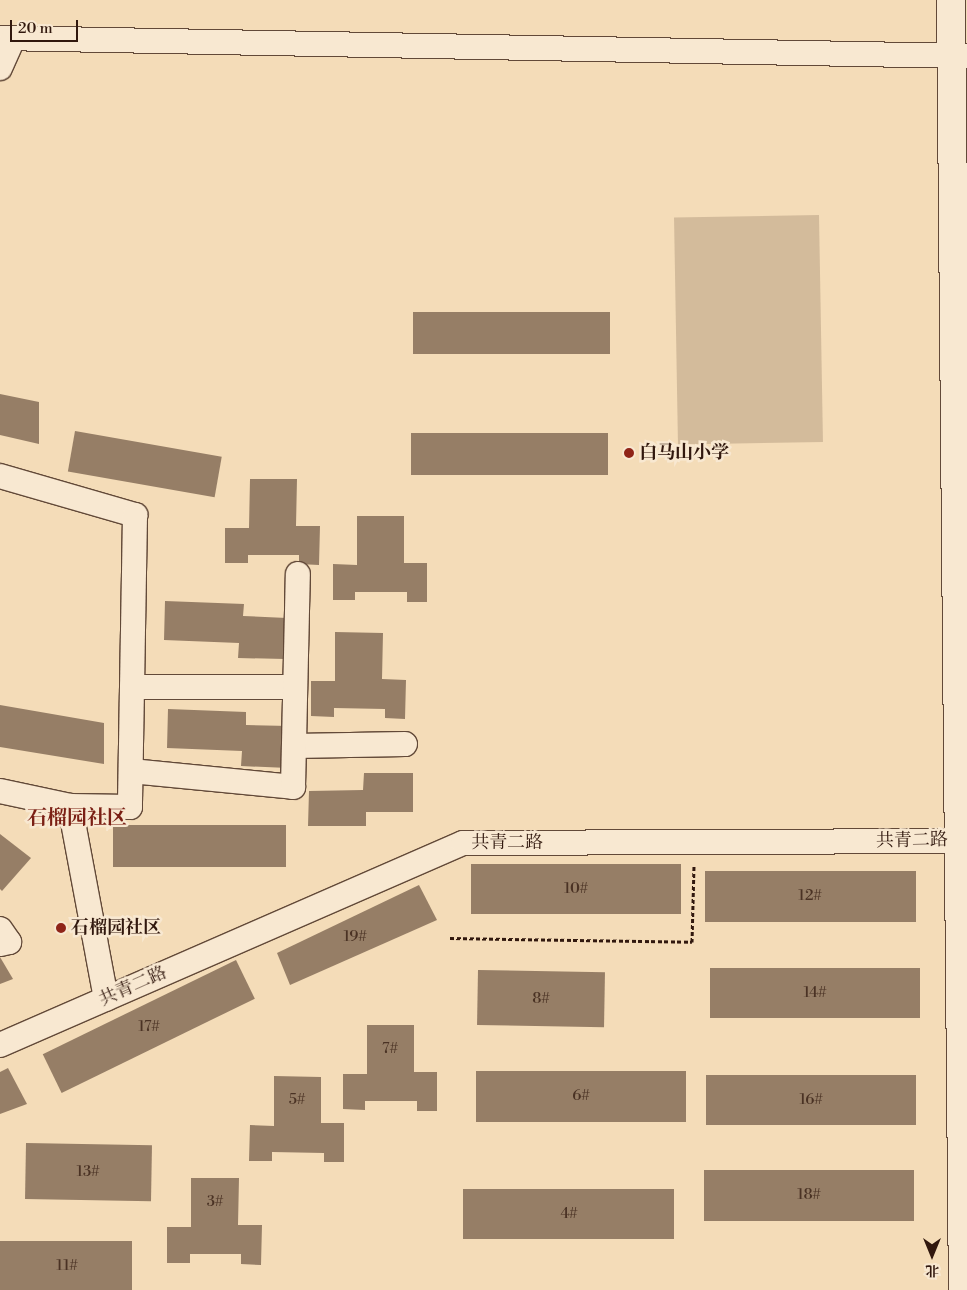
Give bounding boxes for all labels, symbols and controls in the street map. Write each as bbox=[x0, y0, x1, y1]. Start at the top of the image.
scale bar bbox=[12, 10, 80, 42]
text: 20 m bbox=[18, 19, 53, 38]
place label: 白马山小学 bbox=[639, 442, 729, 464]
marker: 白马山小学 bbox=[623, 447, 635, 459]
district label: 石榴园社区 bbox=[27, 806, 127, 830]
street label: 共青二路 bbox=[876, 830, 948, 852]
street label: 共青二路 bbox=[471, 832, 543, 854]
house number: 10# bbox=[564, 880, 588, 898]
house number: 12# bbox=[798, 887, 822, 905]
place label: 石榴园社区 bbox=[71, 917, 161, 939]
marker: 石榴园社区 bbox=[55, 922, 67, 934]
house number: 19# bbox=[343, 928, 367, 946]
street label: 共青二路 bbox=[96, 962, 170, 1012]
house number: 14# bbox=[804, 984, 826, 1002]
house number: 8# bbox=[532, 990, 550, 1008]
house number: 17# bbox=[138, 1018, 160, 1036]
house number: 7# bbox=[382, 1040, 398, 1058]
house number: 6# bbox=[572, 1087, 590, 1105]
house number: 5# bbox=[289, 1091, 305, 1109]
house number: 16# bbox=[799, 1091, 823, 1109]
house number: 13# bbox=[77, 1163, 99, 1181]
house number: 18# bbox=[797, 1186, 821, 1204]
house number: 3# bbox=[207, 1193, 223, 1211]
house number: 4# bbox=[560, 1205, 578, 1223]
north arrow bbox=[907, 1230, 957, 1280]
house number: 11# bbox=[56, 1257, 78, 1275]
text: 北 bbox=[925, 1261, 939, 1279]

